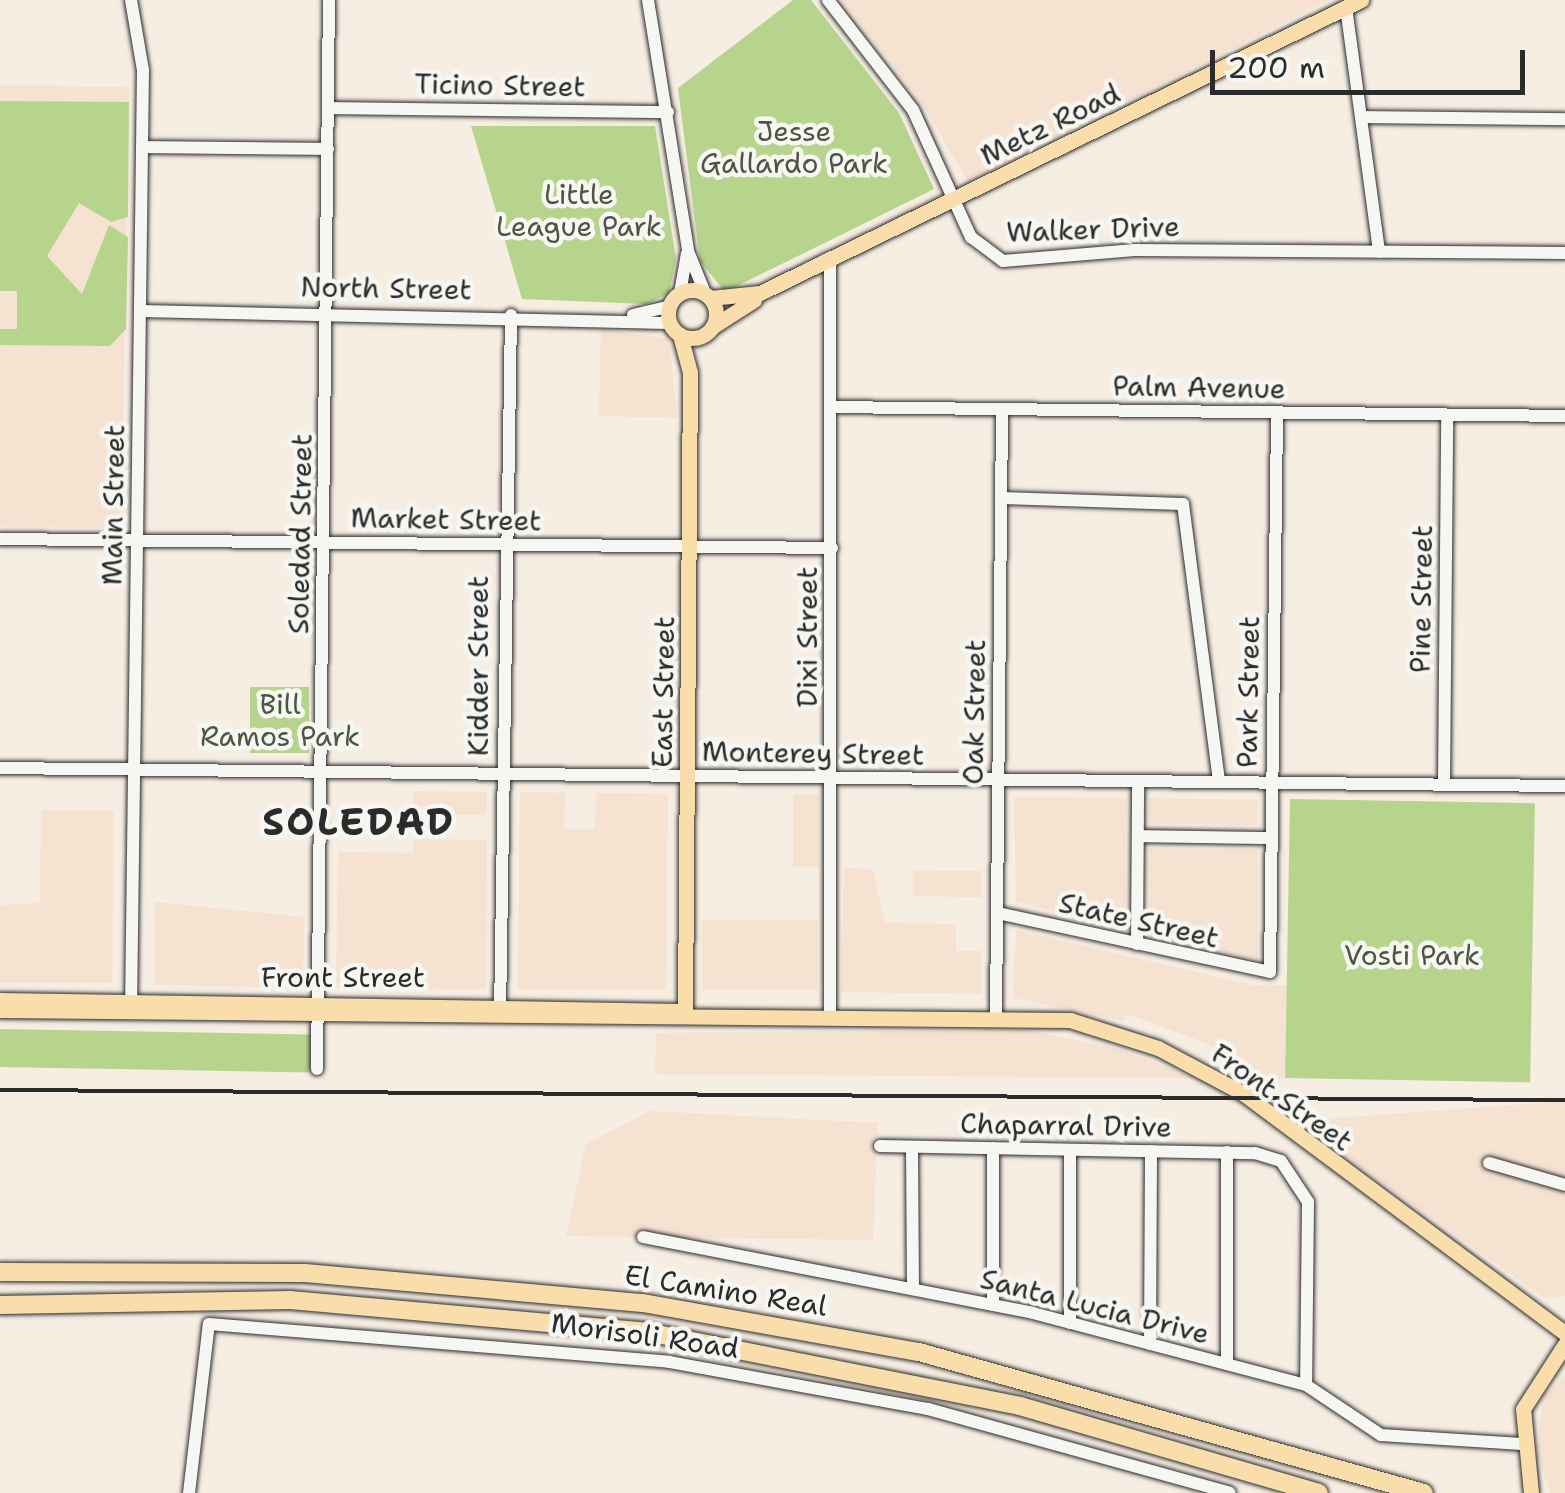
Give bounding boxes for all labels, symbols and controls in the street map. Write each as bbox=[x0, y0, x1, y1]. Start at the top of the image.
scale bar bbox=[1215, 30, 1530, 92]
text: 200 m bbox=[1227, 47, 1325, 88]
street label: Ticino Street bbox=[414, 67, 586, 103]
street label: Metz Road bbox=[975, 76, 1125, 172]
park label: Jesse Gallardo Park bbox=[700, 114, 888, 180]
park label: Little League Park bbox=[496, 177, 662, 243]
street label: Walker Drive bbox=[1006, 209, 1180, 249]
street label: North Street bbox=[300, 270, 472, 306]
street label: Palm Avenue bbox=[1112, 369, 1286, 405]
street label: Main Street bbox=[95, 424, 131, 586]
street label: Soledad Street bbox=[281, 434, 319, 634]
street label: Market Street bbox=[350, 501, 542, 537]
street label: Pine Street bbox=[1403, 525, 1439, 673]
street label: Dixi Street bbox=[790, 567, 824, 707]
street label: Kidder Street bbox=[461, 576, 495, 756]
street label: East Street bbox=[645, 616, 681, 768]
street label: Park Street bbox=[1230, 616, 1266, 768]
street label: Oak Street bbox=[956, 639, 992, 785]
park label: Bill Ramos Park bbox=[200, 687, 360, 753]
street label: Monterey Street bbox=[702, 734, 924, 772]
district label: SOLEDAD bbox=[262, 799, 456, 845]
street label: State Street bbox=[1056, 885, 1222, 955]
park label: Vosti Park bbox=[1344, 938, 1480, 972]
street label: Front Street bbox=[261, 960, 425, 994]
street label: Front Street bbox=[1205, 1036, 1359, 1158]
street label: Chaparral Drive bbox=[960, 1106, 1172, 1144]
street label: El Camino Real bbox=[623, 1257, 829, 1323]
street label: Santa Lucia Drive bbox=[977, 1261, 1213, 1351]
street label: Morisoli Road bbox=[549, 1305, 741, 1365]

